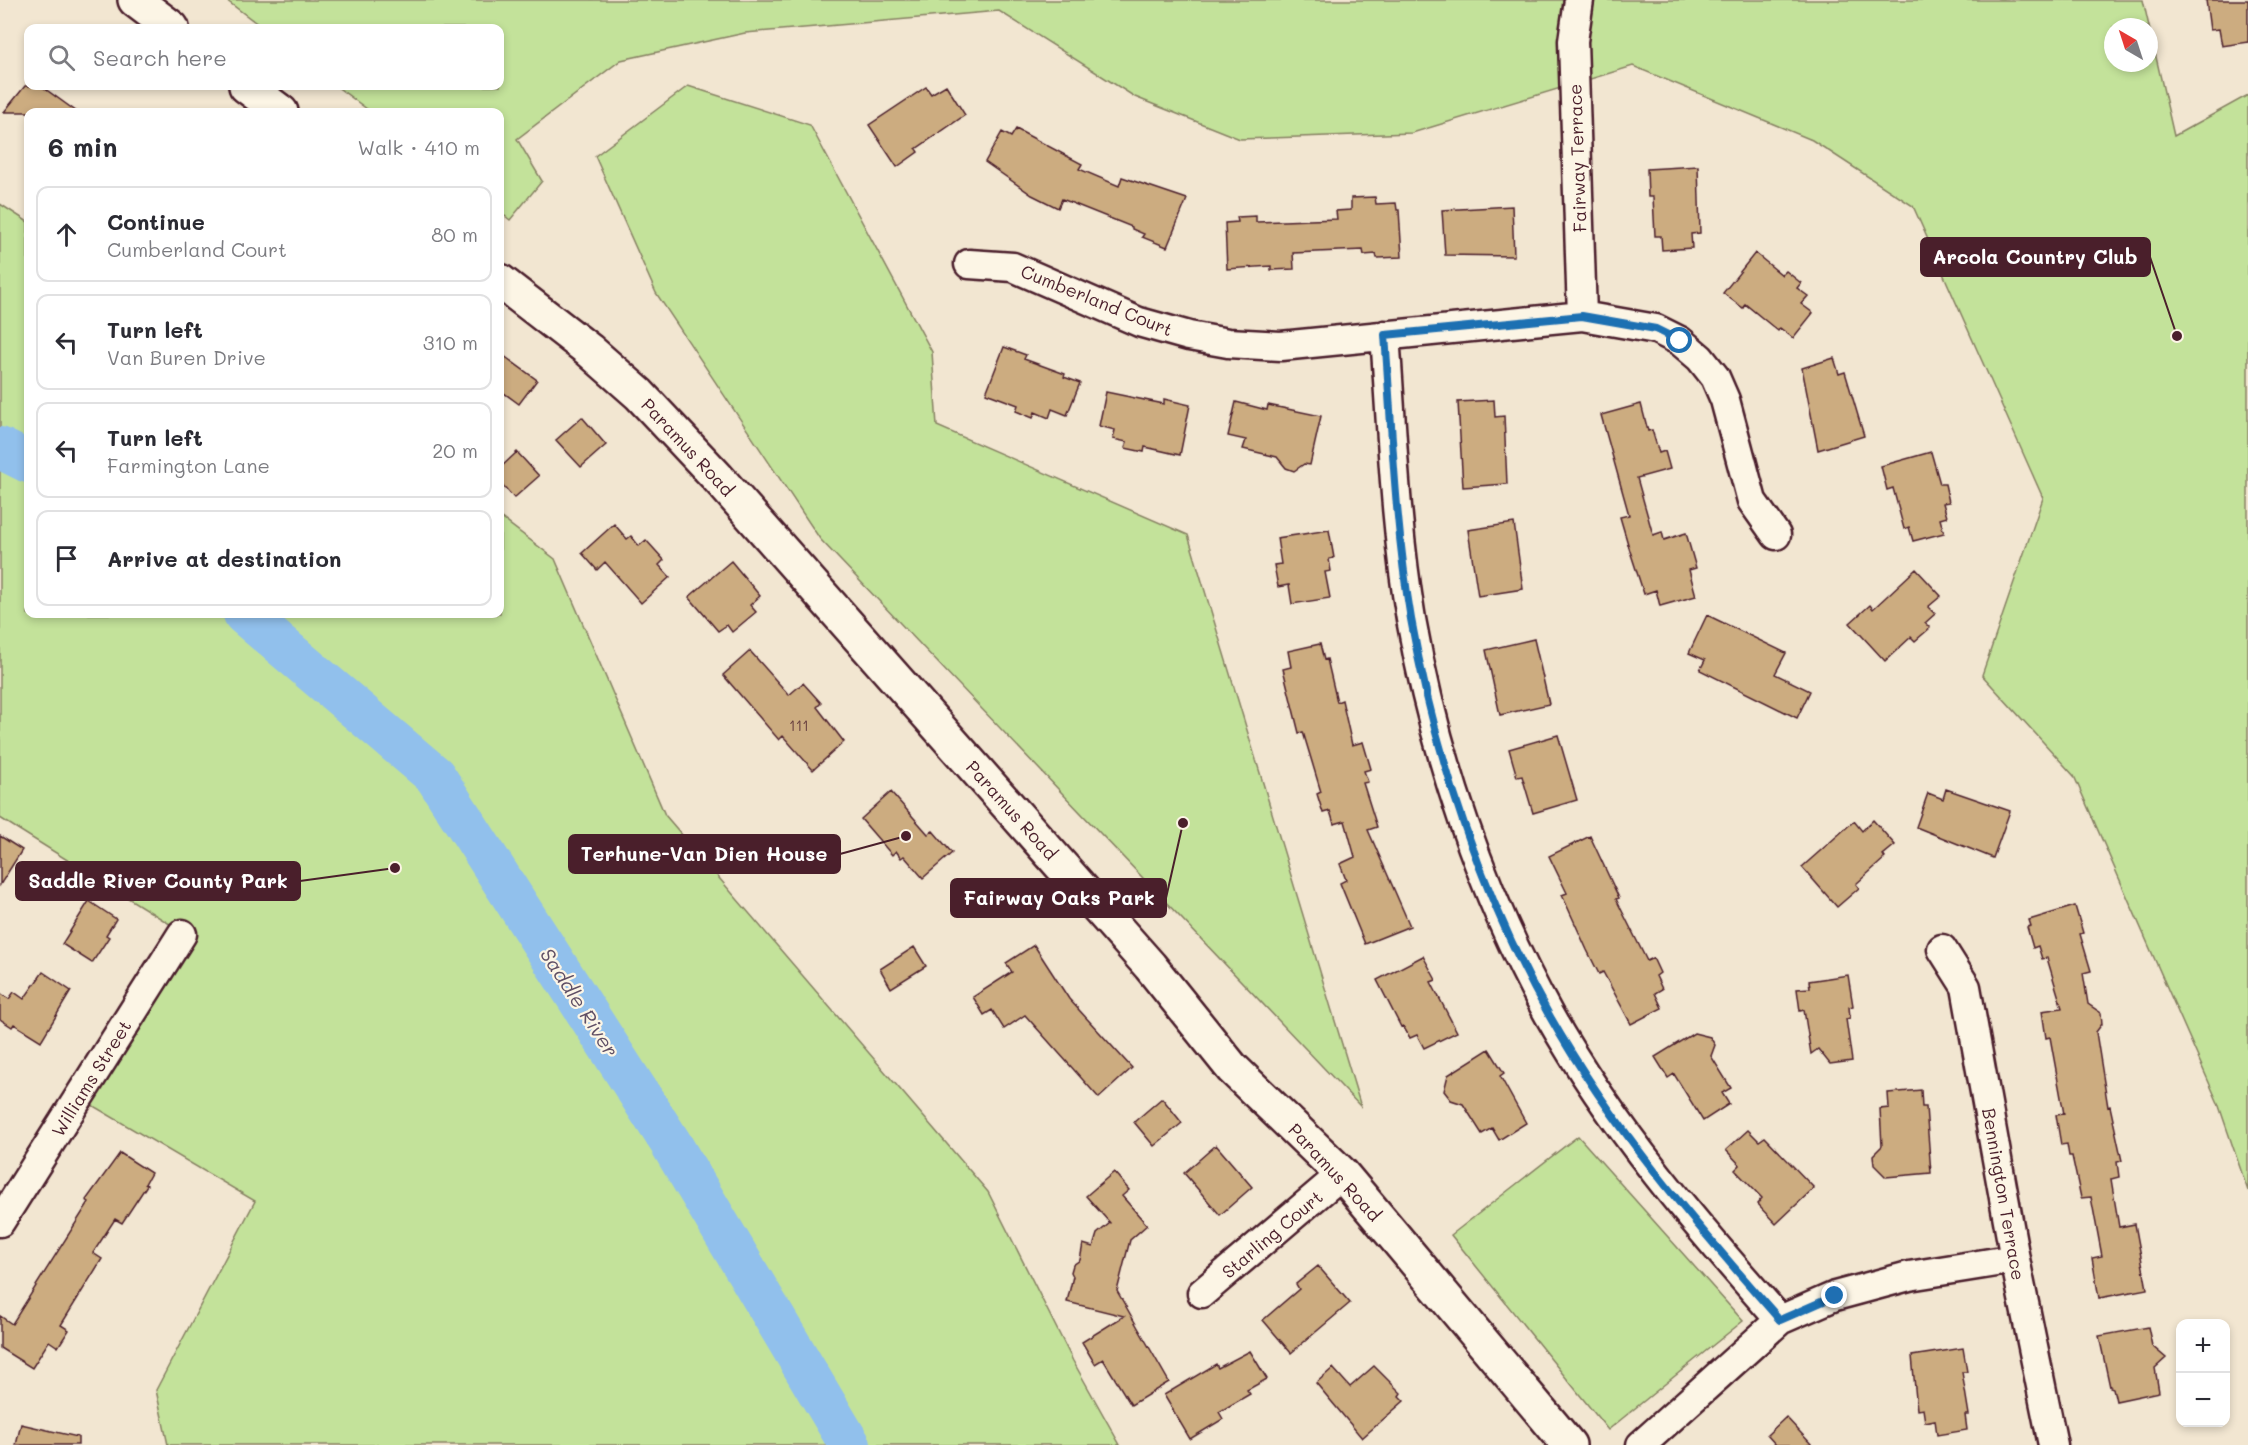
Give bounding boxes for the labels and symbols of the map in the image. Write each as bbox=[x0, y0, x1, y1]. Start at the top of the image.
north arrow bbox=[2104, 18, 2158, 72]
street label: Fairway Terrace bbox=[1562, 83, 1592, 233]
callout: Arcola Country Club bbox=[1921, 238, 2150, 276]
text: Arcola Country Club bbox=[1932, 243, 2138, 269]
street label: Cumberland Court bbox=[1017, 259, 1177, 341]
route start bbox=[1666, 327, 1692, 353]
street label: Paramus Road bbox=[636, 393, 740, 501]
house number: 111 bbox=[789, 715, 809, 735]
street label: Paramus Road bbox=[961, 755, 1063, 865]
callout: Terhune-Van Dien House bbox=[569, 835, 840, 873]
text: Terhune-Van Dien House bbox=[581, 840, 827, 866]
callout: Saddle River County Park bbox=[16, 862, 300, 900]
text: Saddle River County Park bbox=[28, 867, 288, 893]
callout: Fairway Oaks Park bbox=[951, 879, 1166, 917]
text: Fairway Oaks Park bbox=[963, 884, 1155, 910]
water label: Saddle River bbox=[535, 943, 625, 1061]
street label: Williams Street bbox=[46, 1015, 136, 1141]
street label: Bennington Terrace bbox=[1977, 1106, 2031, 1282]
street label: Paramus Road bbox=[1283, 1118, 1387, 1226]
street label: Starling Court bbox=[1216, 1185, 1328, 1283]
route end bbox=[1821, 1282, 1847, 1308]

